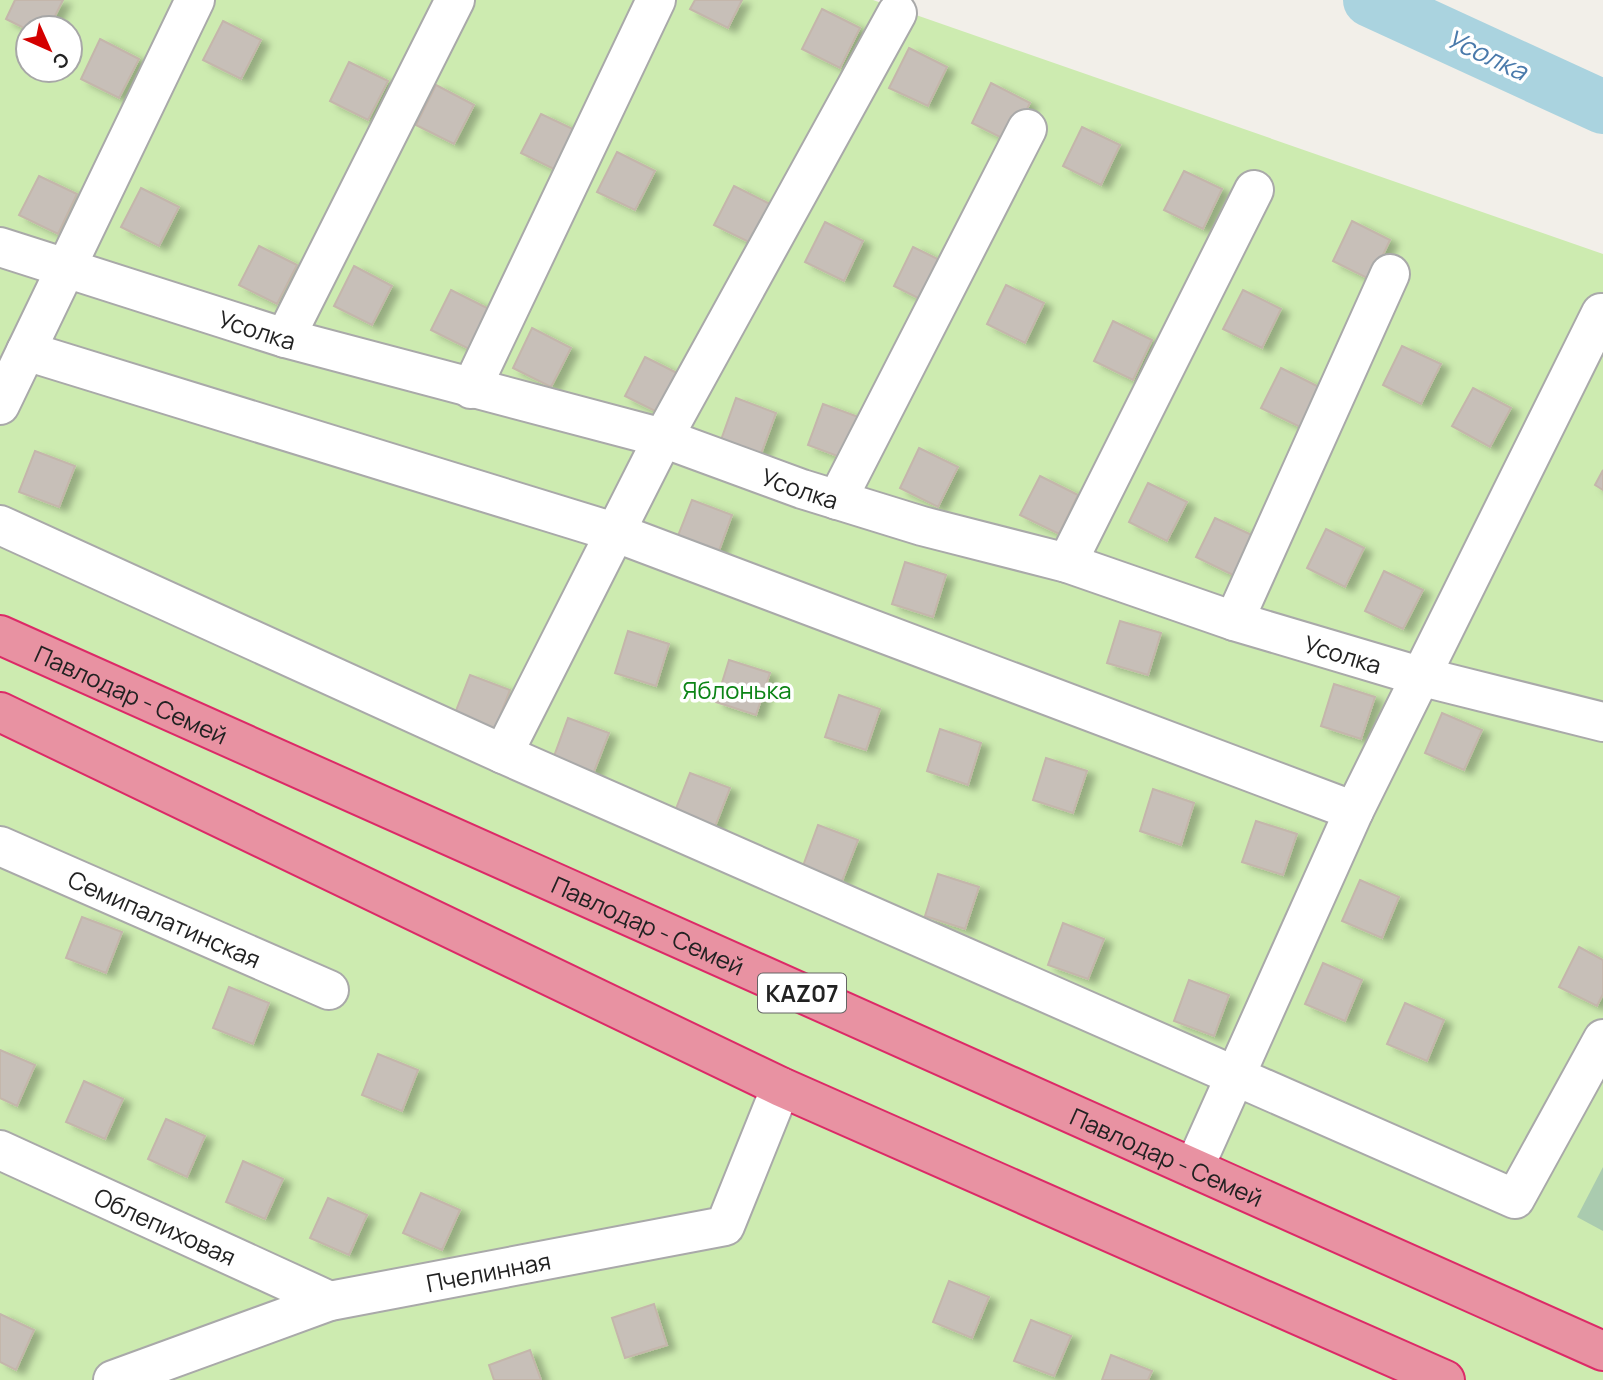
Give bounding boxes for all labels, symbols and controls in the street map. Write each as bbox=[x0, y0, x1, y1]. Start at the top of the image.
north arrow bbox=[14, 14, 84, 84]
water label: Усолка bbox=[1441, 20, 1535, 89]
text: С bbox=[47, 47, 75, 75]
street label: Усолка bbox=[214, 301, 299, 357]
street label: Усолка bbox=[757, 459, 843, 516]
street label: Усолка bbox=[1300, 626, 1386, 681]
street label: Павлодар - Семей bbox=[30, 636, 233, 751]
park label: Яблонька bbox=[682, 673, 792, 706]
street label: Семипалатинская bbox=[63, 862, 266, 975]
street label: Павлодар - Семей bbox=[547, 867, 750, 982]
road number: KAZ07 bbox=[758, 974, 846, 1012]
street label: Павлодар - Семей bbox=[1065, 1099, 1268, 1214]
street label: Облепиховая bbox=[89, 1179, 242, 1272]
street label: Пчелинная bbox=[423, 1243, 553, 1299]

